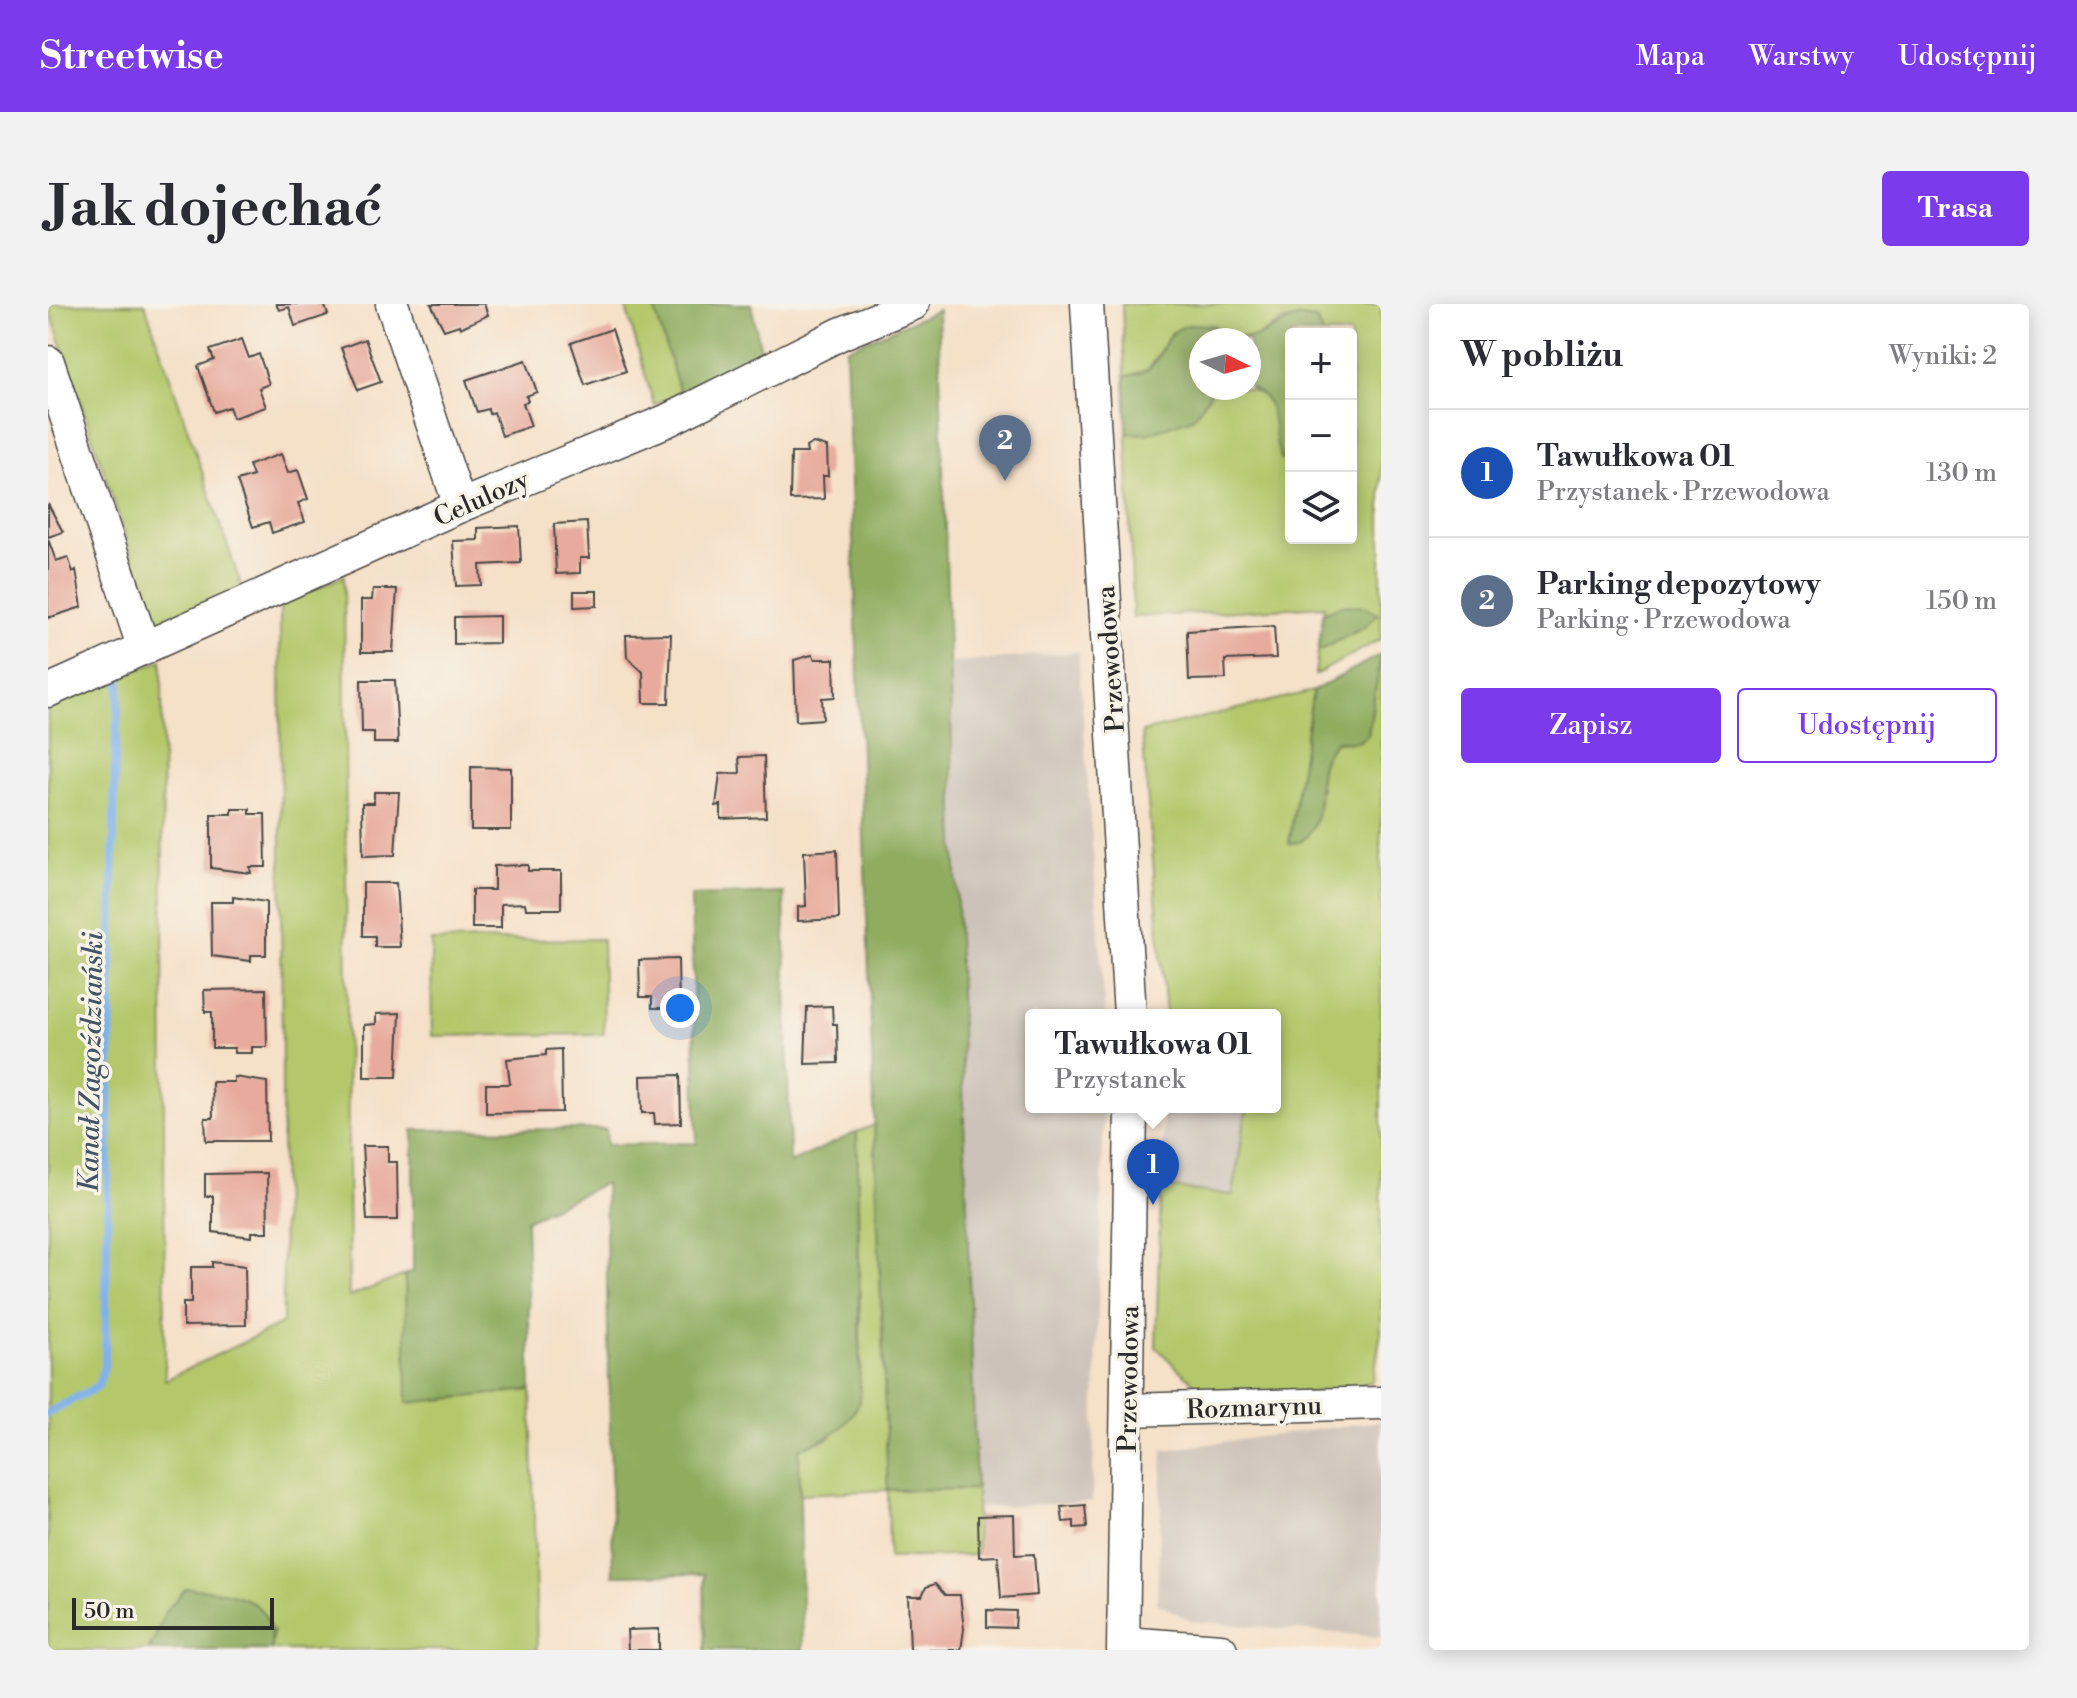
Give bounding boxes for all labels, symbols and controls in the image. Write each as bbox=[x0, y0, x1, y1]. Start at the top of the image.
text: Streetwise bbox=[40, 33, 224, 80]
text: Mapa bbox=[1636, 39, 1705, 74]
text: Warstwy bbox=[1749, 39, 1854, 74]
text: Udostępnij bbox=[1898, 39, 2037, 74]
button: Trasa bbox=[1882, 171, 2029, 246]
text: Jak dojechać bbox=[48, 173, 382, 243]
north arrow bbox=[1189, 328, 1261, 400]
map controls bbox=[1285, 328, 1357, 544]
button: + bbox=[1285, 328, 1357, 400]
text: W pobliżu bbox=[1461, 335, 1623, 377]
text: Wyniki: 2 bbox=[1889, 340, 1997, 372]
button: − bbox=[1285, 400, 1357, 472]
pin: 2 bbox=[979, 415, 1031, 481]
text: Tawułkowa 01 bbox=[1537, 438, 1734, 476]
text: 1 bbox=[1481, 457, 1493, 489]
text: 130 m bbox=[1926, 457, 1997, 489]
street label: Celulozy bbox=[429, 464, 534, 534]
button: layers bbox=[1285, 472, 1357, 544]
text: Przystanek · Przewodowa bbox=[1537, 476, 1830, 508]
text: Parking depozytowy bbox=[1537, 566, 1821, 604]
street label: Przewodowa bbox=[1090, 584, 1132, 733]
text: 2 bbox=[1479, 585, 1495, 617]
text: 150 m bbox=[1926, 585, 1997, 617]
text: Parking · Przewodowa bbox=[1537, 604, 1791, 636]
button: Zapisz bbox=[1461, 688, 1721, 763]
button: Udostępnij bbox=[1737, 688, 1997, 763]
water label: Kanał Zagoździański bbox=[72, 931, 111, 1193]
your location bbox=[660, 988, 700, 1028]
popup bbox=[1025, 1009, 1281, 1113]
text: Tawułkowa 01 bbox=[1054, 1026, 1252, 1064]
text: Przystanek bbox=[1054, 1064, 1185, 1096]
pin: 1 bbox=[1127, 1139, 1179, 1205]
street label: Przewodowa bbox=[1112, 1304, 1146, 1453]
street label: Rozmarynu bbox=[1186, 1390, 1323, 1426]
scale bar bbox=[72, 1594, 274, 1630]
text: 50 m bbox=[84, 1598, 135, 1625]

